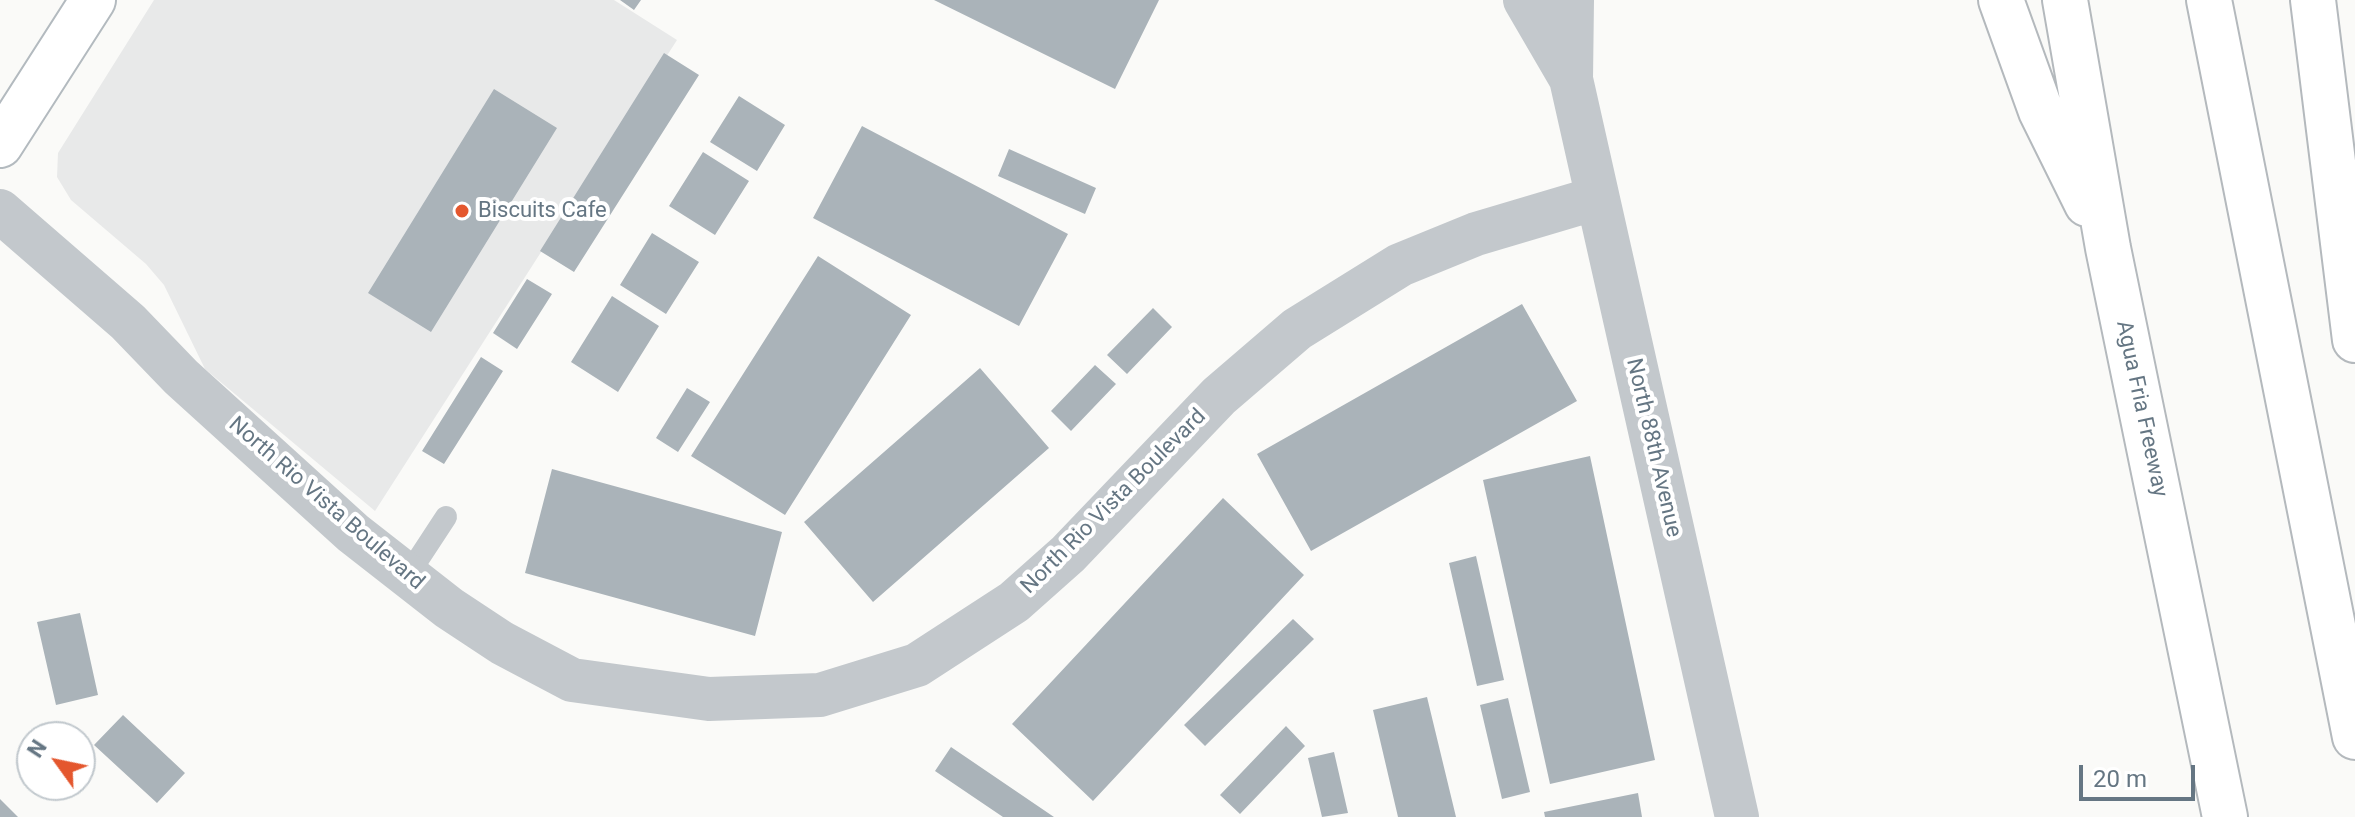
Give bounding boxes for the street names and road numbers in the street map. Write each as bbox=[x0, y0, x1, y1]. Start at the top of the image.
street label: Agua Fria Freeway bbox=[2109, 318, 2173, 500]
street label: North 88th Avenue bbox=[1620, 356, 1686, 540]
street label: North Rio Vista Boulevard bbox=[1016, 404, 1212, 600]
street label: North Rio Vista Boulevard bbox=[223, 412, 429, 596]

